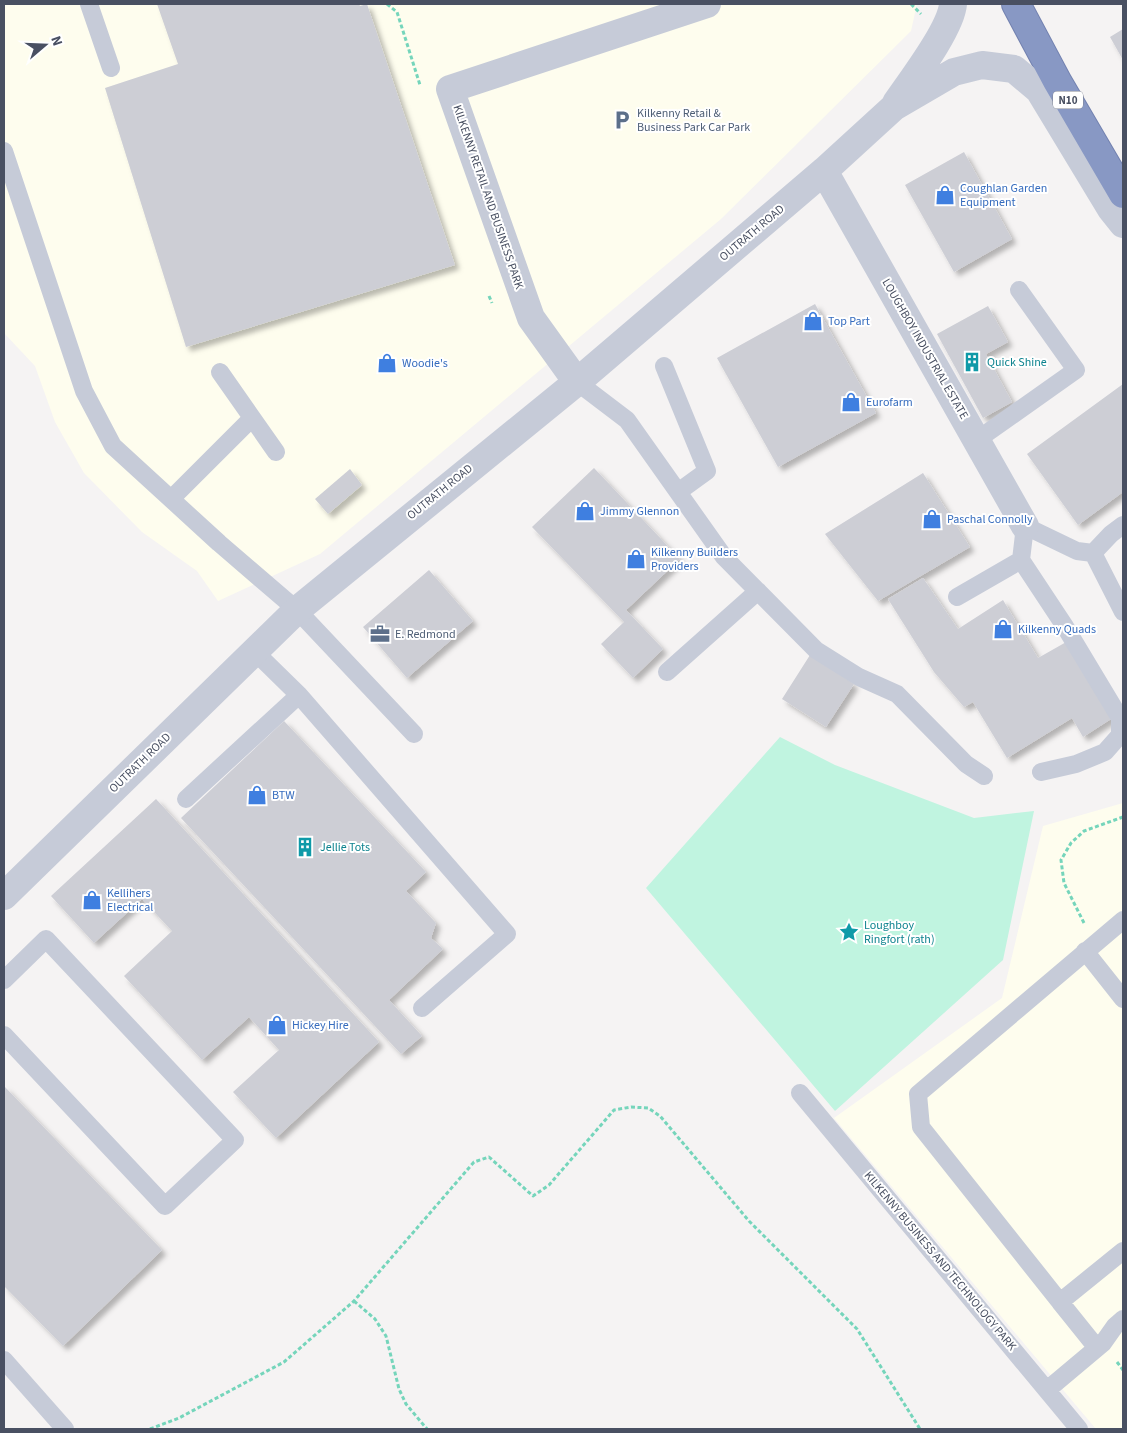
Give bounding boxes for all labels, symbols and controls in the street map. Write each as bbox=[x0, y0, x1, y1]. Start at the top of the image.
north arrow bbox=[20, 20, 70, 70]
text: N bbox=[45, 33, 67, 49]
road number: N10 bbox=[1053, 92, 1083, 108]
street label: KILKENNY RETAIL AND BUSINESS PARK bbox=[448, 103, 528, 291]
place label: Kilkenny Retail & Business Park Car Park bbox=[637, 105, 750, 136]
parking icon: Kilkenny Retail & Business Park Car Park bbox=[611, 109, 633, 131]
place label: Coughlan Garden Equipment bbox=[960, 180, 1047, 211]
shop icon: Coughlan Garden Equipment bbox=[934, 184, 956, 206]
street label: OUTRATH ROAD bbox=[716, 201, 788, 265]
street label: LOUGHBOY INDUSTRIAL ESTATE bbox=[878, 276, 972, 422]
shop icon: Top Part bbox=[802, 310, 824, 332]
place label: Top Part bbox=[828, 313, 870, 330]
building icon: Quick Shine bbox=[961, 351, 983, 373]
shop icon: Woodie's bbox=[376, 352, 398, 374]
place label: Quick Shine bbox=[987, 354, 1047, 371]
place label: Woodie's bbox=[402, 355, 448, 372]
shop icon: Eurofarm bbox=[840, 391, 862, 413]
place label: Eurofarm bbox=[866, 394, 913, 411]
street label: OUTRATH ROAD bbox=[404, 460, 476, 524]
shop icon: Jimmy Glennon bbox=[574, 500, 596, 522]
place label: Jimmy Glennon bbox=[600, 503, 679, 520]
shop icon: Paschal Connolly bbox=[921, 508, 943, 530]
place label: Paschal Connolly bbox=[947, 511, 1033, 528]
place label: Kilkenny Builders Providers bbox=[651, 544, 738, 575]
shop icon: Kilkenny Builders Providers bbox=[625, 548, 647, 570]
shop icon: Kilkenny Quads bbox=[992, 618, 1014, 640]
place label: Kilkenny Quads bbox=[1018, 621, 1096, 638]
office icon: E. Redmond bbox=[369, 623, 391, 645]
place label: E. Redmond bbox=[395, 626, 456, 643]
street label: OUTRATH ROAD bbox=[105, 729, 175, 797]
shop icon: BTW bbox=[246, 784, 268, 806]
place label: BTW bbox=[272, 787, 295, 804]
building icon: Jellie Tots bbox=[294, 836, 316, 858]
place label: Jellie Tots bbox=[320, 839, 370, 856]
place label: Kellihers Electrical bbox=[107, 885, 153, 916]
shop icon: Kellihers Electrical bbox=[81, 889, 103, 911]
place label: Loughboy Ringfort (rath) bbox=[864, 917, 935, 948]
place icon: Loughboy Ringfort (rath) bbox=[838, 921, 860, 943]
shop icon: Hickey Hire bbox=[266, 1014, 288, 1036]
place label: Hickey Hire bbox=[292, 1017, 349, 1034]
street label: KILKENNY BUSINESS AND TECHNOLOGY PARK bbox=[860, 1168, 1020, 1354]

